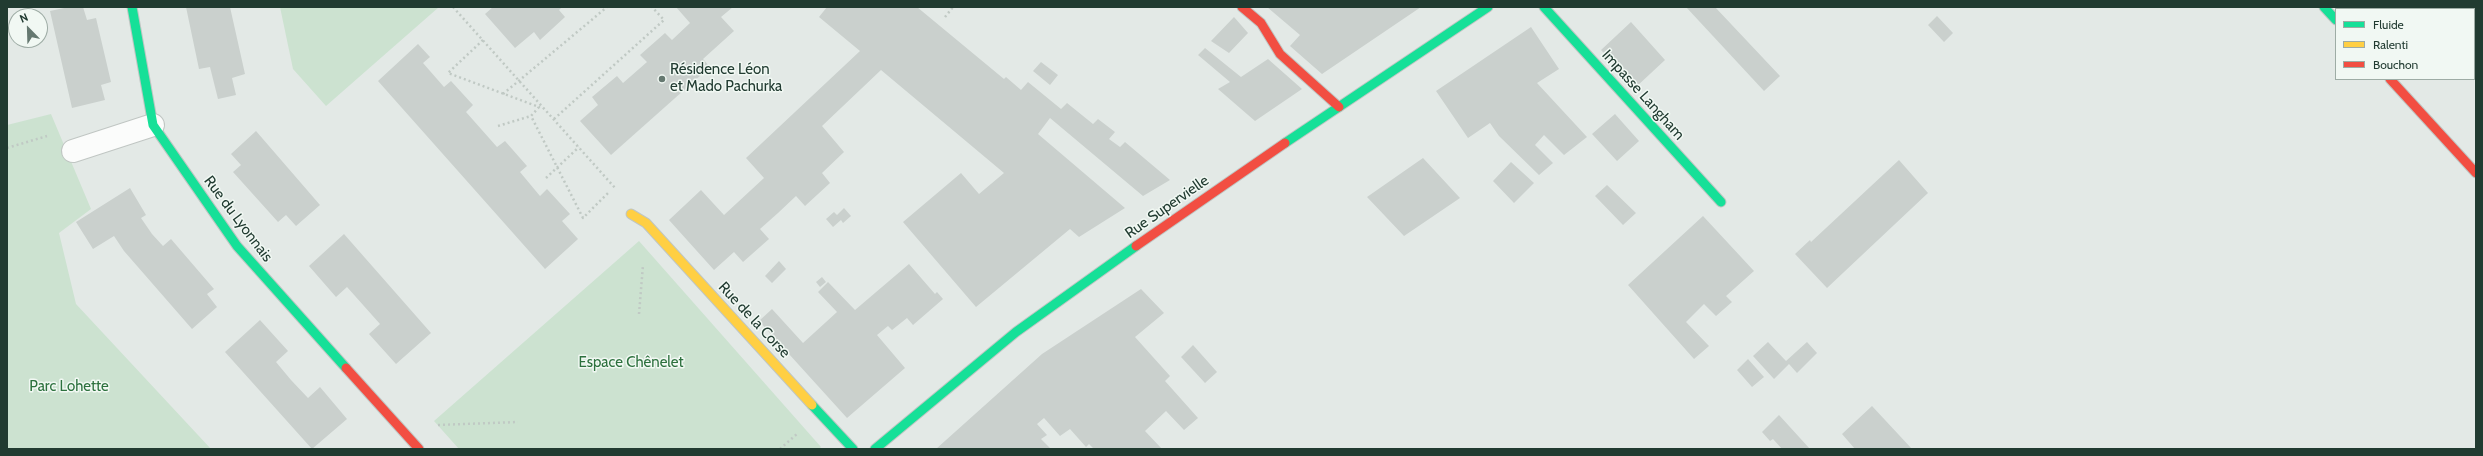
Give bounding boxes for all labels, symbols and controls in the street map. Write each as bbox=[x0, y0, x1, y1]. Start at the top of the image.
north arrow bbox=[8, 8, 48, 48]
legend bbox=[2335, 8, 2475, 80]
text: N bbox=[17, 10, 30, 26]
text: Fluide bbox=[2373, 17, 2404, 32]
text: Ralenti bbox=[2373, 37, 2408, 52]
street label: Impasse Langham bbox=[1598, 46, 1688, 144]
text: Bouchon bbox=[2373, 57, 2418, 72]
place label: Résidence Léon et Mado Pachurka bbox=[670, 61, 782, 96]
marker: Résidence Léon et Mado Pachurka bbox=[657, 74, 667, 84]
street label: Rue Supervielle bbox=[1122, 172, 1212, 242]
street label: Rue du Lyonnais bbox=[200, 173, 276, 265]
street label: Rue de la Corse bbox=[714, 278, 794, 362]
park label: Espace Chênelet bbox=[578, 354, 684, 372]
park label: Parc Lohette bbox=[29, 378, 109, 396]

